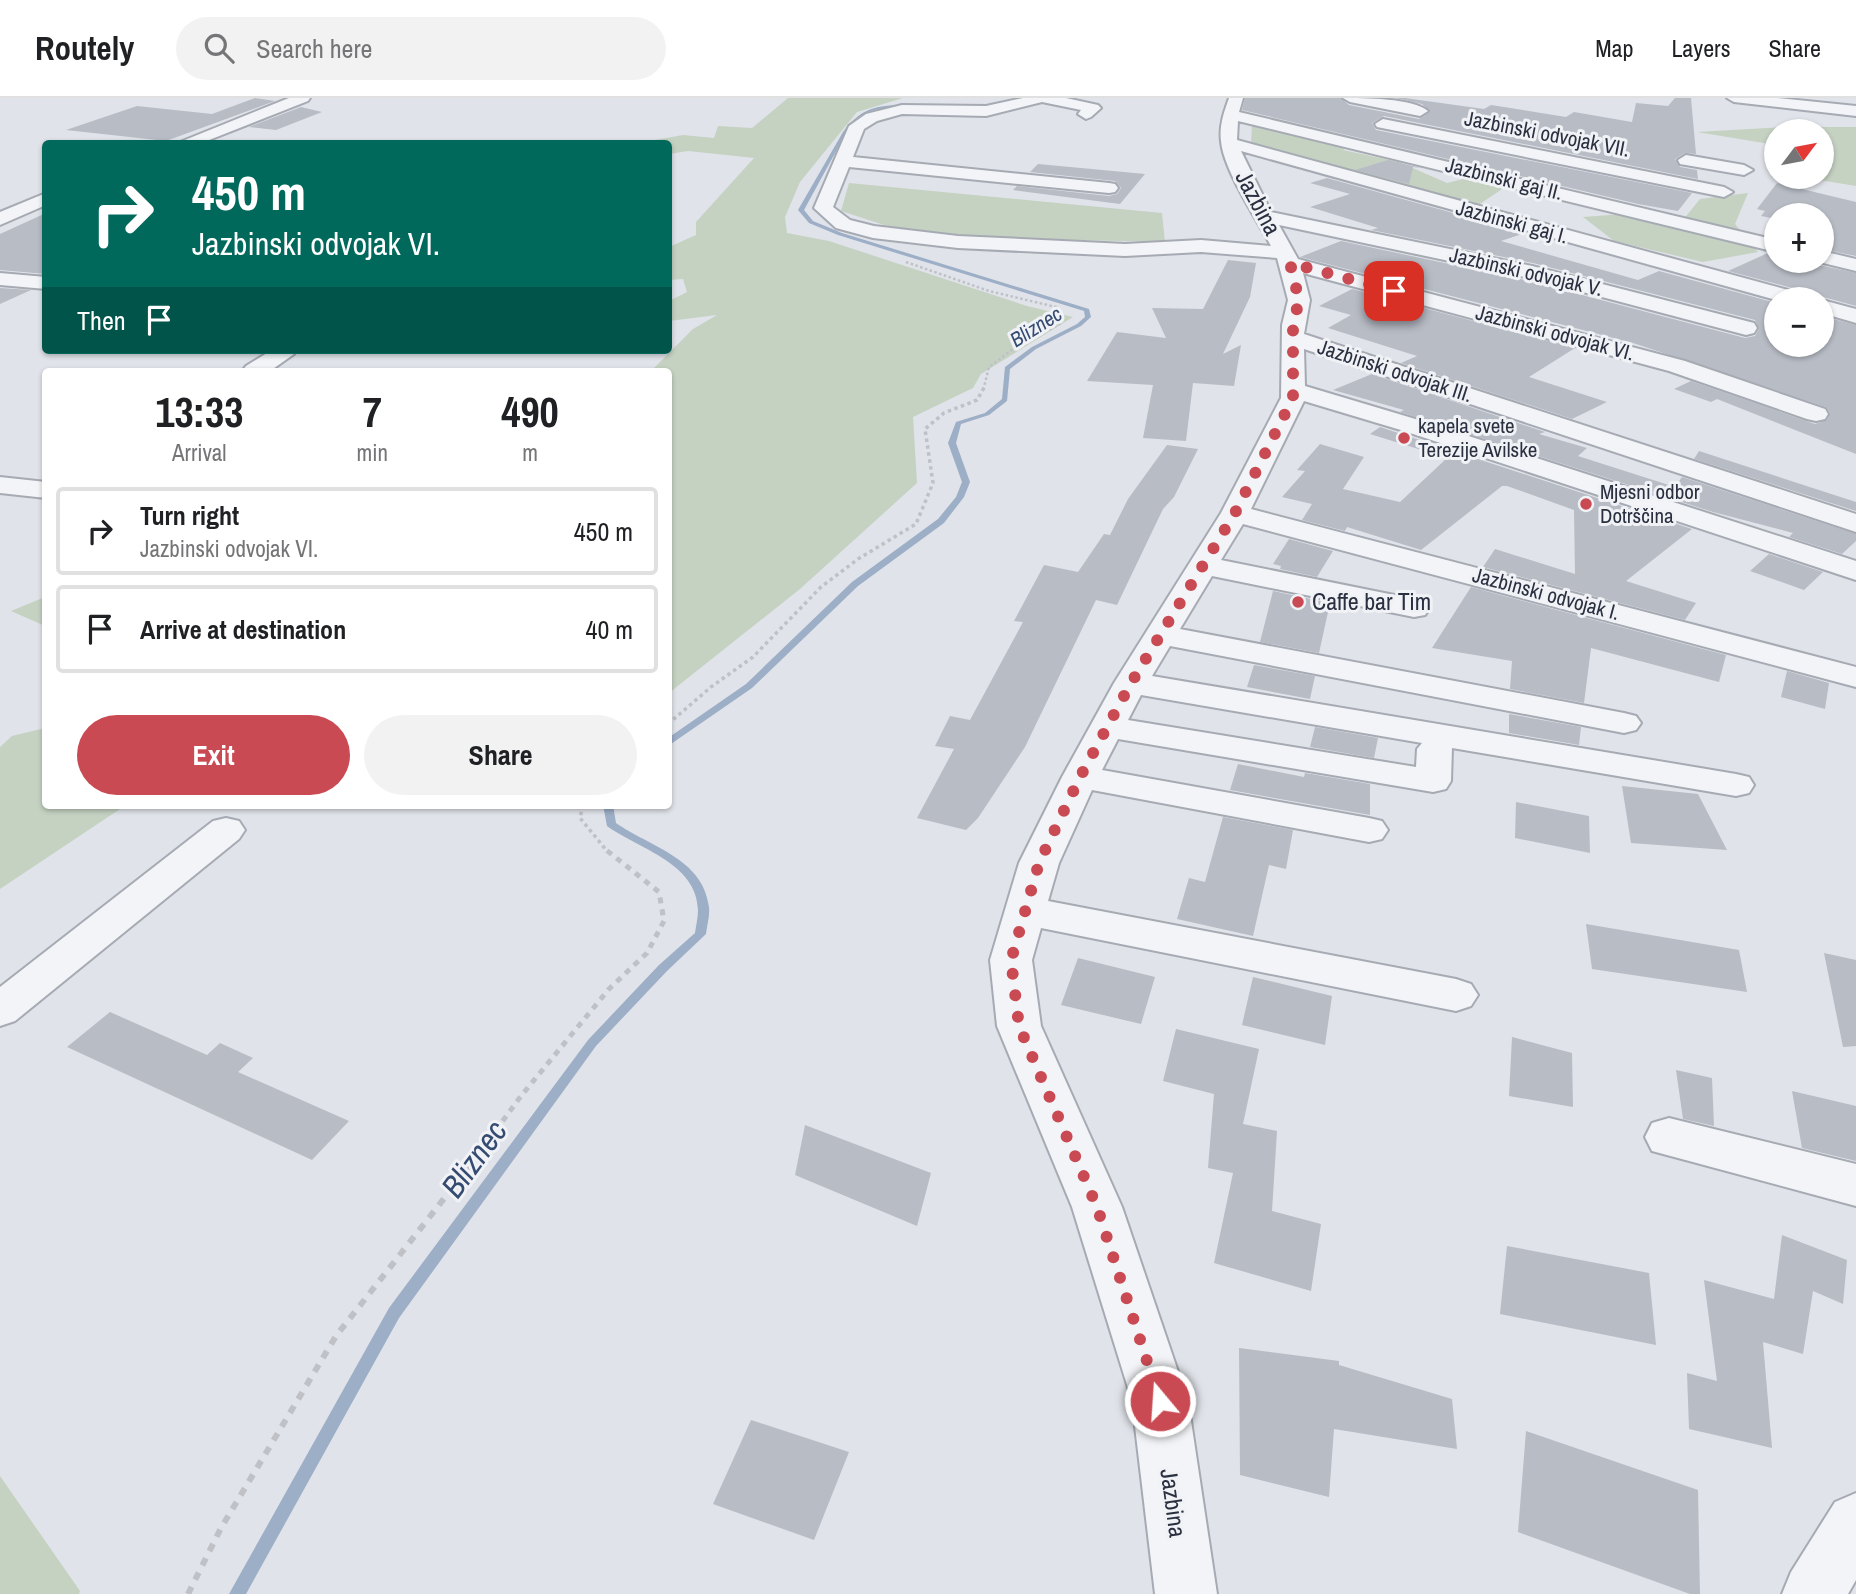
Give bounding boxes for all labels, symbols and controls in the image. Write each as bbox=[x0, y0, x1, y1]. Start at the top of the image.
search box bbox=[176, 17, 666, 80]
text: Routely bbox=[35, 26, 134, 70]
icon: search bbox=[200, 29, 238, 67]
text: Search here bbox=[256, 31, 372, 66]
text: Map bbox=[1595, 32, 1633, 64]
text: Layers bbox=[1671, 32, 1730, 64]
text: Share bbox=[1768, 32, 1821, 64]
street label: Jazbinski odvojak VII. bbox=[1462, 103, 1632, 164]
north arrow bbox=[1764, 119, 1834, 189]
map controls bbox=[1764, 119, 1834, 357]
street label: Jazbinski gaj II. bbox=[1443, 150, 1566, 207]
text: 450 m bbox=[192, 159, 306, 225]
street label: Jazbina bbox=[1229, 165, 1289, 241]
icon: right bbox=[77, 168, 168, 259]
street label: Jazbinski gaj I. bbox=[1453, 193, 1571, 250]
button: + bbox=[1764, 203, 1834, 273]
text: Jazbinski odvojak VI. bbox=[192, 222, 440, 265]
street label: Jazbinski odvojak V. bbox=[1447, 240, 1606, 303]
pin bbox=[1364, 261, 1424, 321]
icon: arrive bbox=[1375, 272, 1413, 310]
button: − bbox=[1764, 287, 1834, 357]
street label: Jazbinski odvojak VI. bbox=[1473, 297, 1637, 368]
water label: Bliznec bbox=[1004, 299, 1068, 354]
icon: arrive bbox=[140, 301, 178, 339]
text: Then bbox=[77, 303, 126, 338]
street label: Jazbinski odvojak III. bbox=[1314, 332, 1476, 409]
text: 13:33 bbox=[155, 384, 243, 440]
text: 7 bbox=[363, 384, 382, 440]
text: 490 bbox=[501, 384, 559, 440]
place label: kapela svete Terezije Avilske bbox=[1418, 411, 1537, 464]
marker: kapela svete Terezije Avilske bbox=[1396, 430, 1412, 446]
text: Arrival bbox=[172, 437, 227, 468]
text: min bbox=[357, 437, 388, 468]
text: m bbox=[522, 437, 538, 468]
place label: Mjesni odbor Dotrščina bbox=[1600, 477, 1700, 530]
marker: Mjesni odbor Dotrščina bbox=[1578, 496, 1594, 512]
text: Turn right bbox=[140, 498, 239, 533]
icon: right bbox=[81, 512, 119, 550]
text: 450 m bbox=[574, 514, 633, 549]
text: Jazbinski odvojak VI. bbox=[140, 533, 318, 564]
street label: Jazbinski odvojak I. bbox=[1469, 560, 1623, 627]
place label: Caffe bar Tim bbox=[1312, 585, 1431, 617]
marker: Caffe bar Tim bbox=[1290, 594, 1306, 610]
icon: arrive bbox=[81, 610, 119, 648]
text: Arrive at destination bbox=[140, 612, 346, 647]
text: 40 m bbox=[586, 612, 633, 647]
button: Exit bbox=[77, 715, 350, 795]
button: Share bbox=[364, 715, 637, 795]
water label: Bliznec bbox=[431, 1111, 516, 1206]
position arrow bbox=[1123, 1364, 1197, 1438]
street label: Jazbina bbox=[1153, 1467, 1195, 1539]

